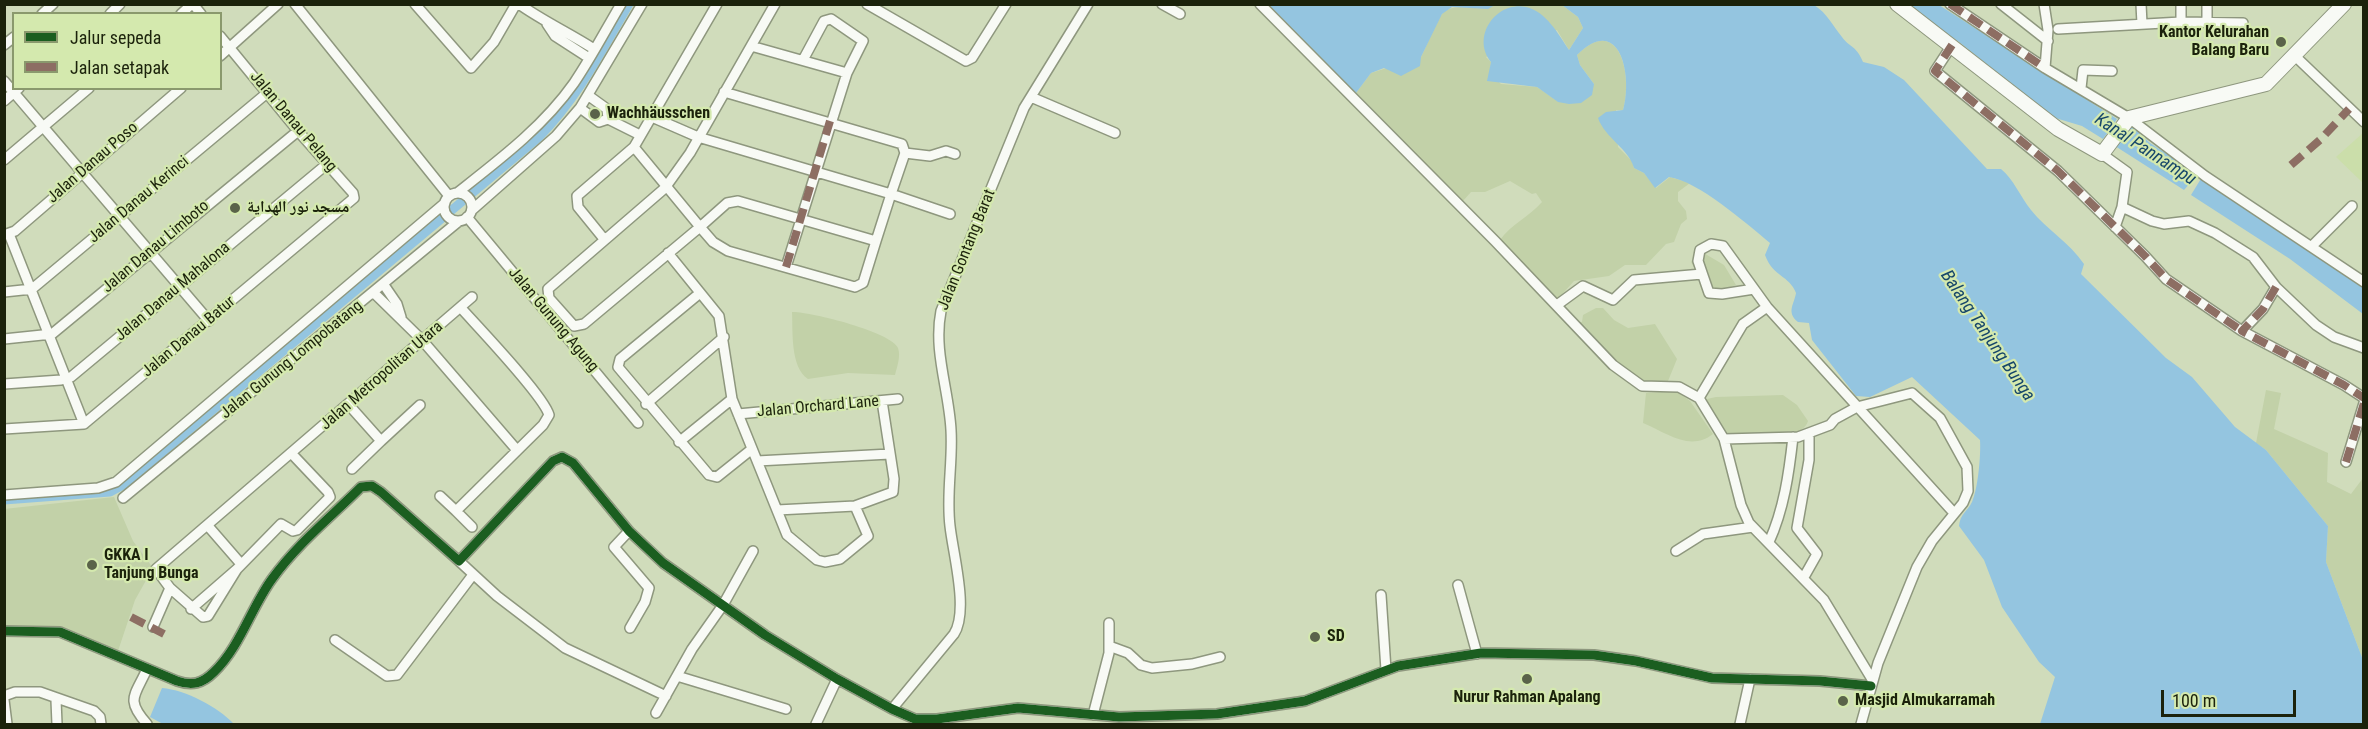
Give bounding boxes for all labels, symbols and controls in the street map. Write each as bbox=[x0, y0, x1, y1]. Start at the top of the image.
legend bbox=[12, 12, 222, 90]
place label: Kantor Kelurahan Balang Baru bbox=[2159, 23, 2269, 61]
text: Jalur sepeda bbox=[70, 27, 161, 48]
marker: Kantor Kelurahan Balang Baru bbox=[2274, 35, 2288, 49]
text: Jalan setapak bbox=[70, 57, 169, 78]
street label: Jalan Danau Pelang bbox=[245, 68, 341, 176]
place label: Wachhäusschen bbox=[607, 104, 710, 124]
marker: Wachhäusschen bbox=[588, 107, 602, 121]
water label: Kanal Pannampu bbox=[2090, 109, 2200, 191]
street label: Jalan Danau Poso bbox=[44, 118, 142, 208]
street label: Jalan Danau Kerinci bbox=[85, 152, 193, 248]
street label: Jalan Gontang Barat bbox=[934, 187, 1000, 313]
street label: Jalan Danau Limboto bbox=[99, 197, 213, 297]
place label: مسجد نور الهداية bbox=[247, 198, 349, 218]
marker: مسجد نور الهداية bbox=[228, 201, 242, 215]
street label: Jalan Danau Mahalona bbox=[112, 238, 234, 346]
street label: Jalan Gunung Agung bbox=[504, 264, 602, 376]
water label: Balang Tanjung Bunga bbox=[1935, 266, 2039, 406]
street label: Jalan Danau Batur bbox=[139, 293, 239, 381]
street label: Jalan Gunung Lompobatang bbox=[217, 297, 367, 423]
street label: Jalan Metropolitan Utara bbox=[317, 318, 447, 434]
street label: Jalan Orchard Lane bbox=[756, 392, 880, 422]
place label: GKKA I Tanjung Bunga bbox=[104, 546, 199, 584]
marker: GKKA I Tanjung Bunga bbox=[85, 558, 99, 572]
place label: SD bbox=[1327, 627, 1345, 647]
marker: SD bbox=[1308, 630, 1322, 644]
marker: Nurur Rahman Apalang bbox=[1520, 672, 1534, 686]
scale bar bbox=[2164, 678, 2299, 716]
place label: Nurur Rahman Apalang bbox=[1453, 688, 1601, 708]
text: 100 m bbox=[2172, 690, 2216, 711]
place label: Masjid Almukarramah bbox=[1855, 691, 1995, 711]
marker: Masjid Almukarramah bbox=[1836, 694, 1850, 708]

